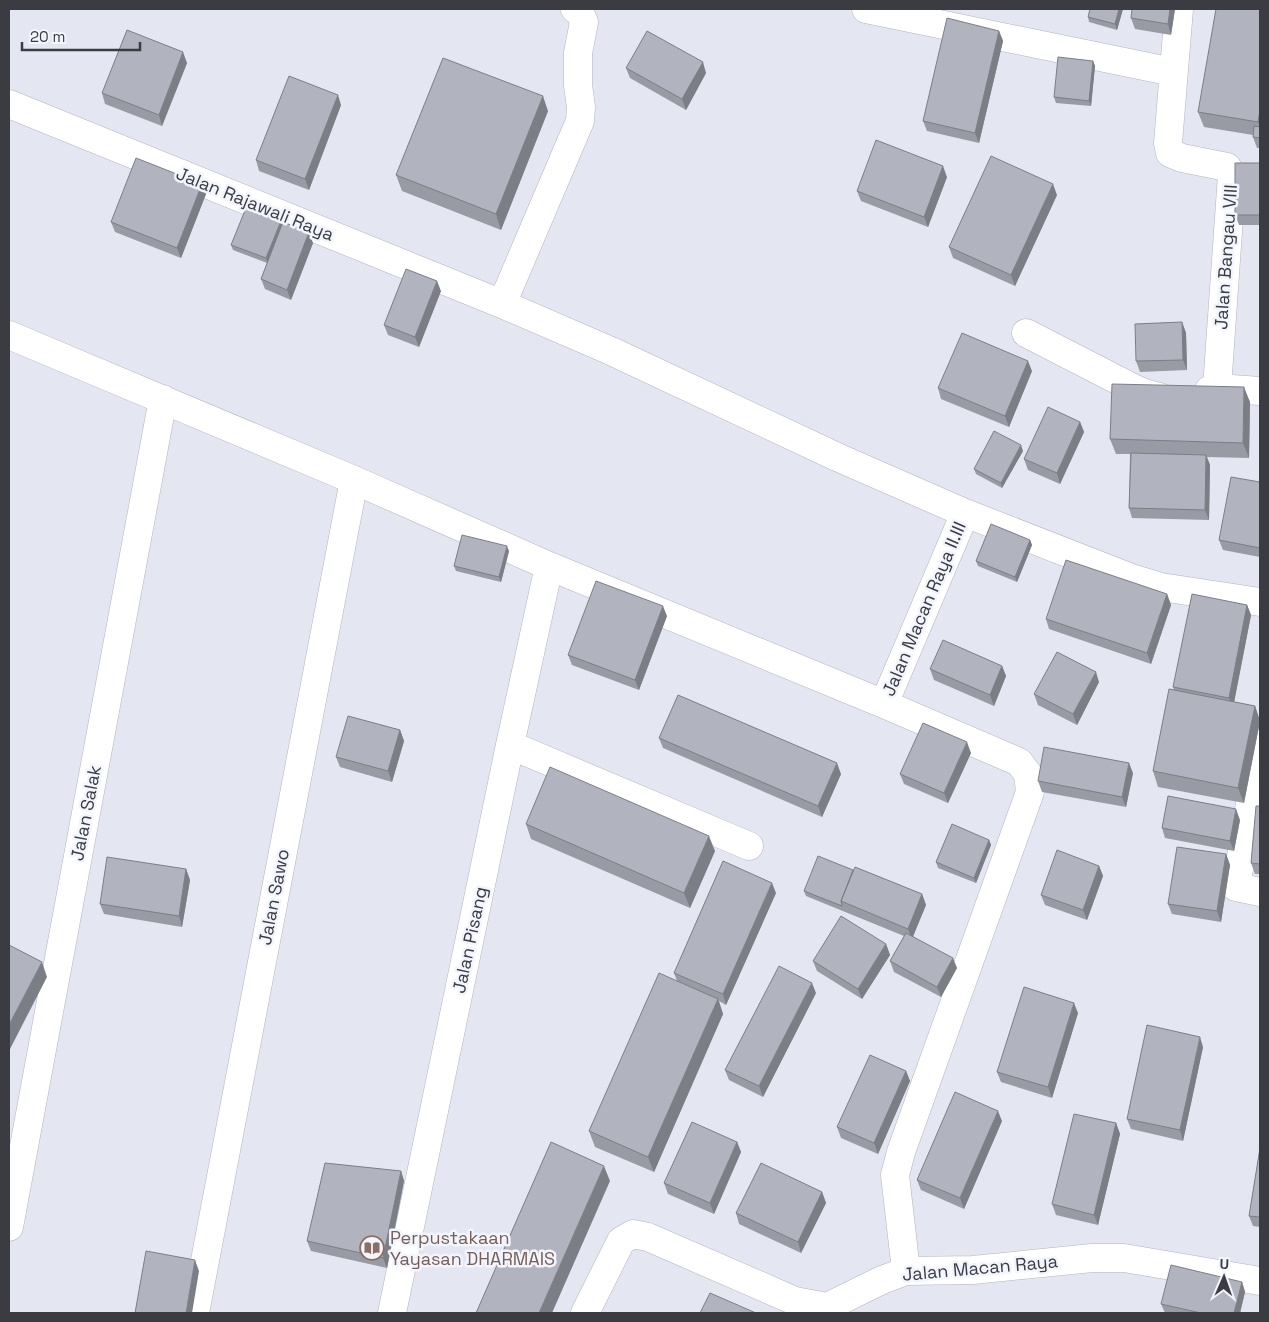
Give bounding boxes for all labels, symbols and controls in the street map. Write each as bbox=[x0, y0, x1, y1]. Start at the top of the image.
scale bar bbox=[22, 20, 140, 52]
text: 20 m bbox=[30, 27, 65, 46]
street label: Jalan Rajawali Raya bbox=[173, 161, 337, 246]
street label: Jalan Bangau VIII bbox=[1209, 183, 1242, 330]
street label: Jalan Macan Raya II.III bbox=[876, 518, 971, 700]
street label: Jalan Salak bbox=[65, 763, 106, 863]
street label: Jalan Sawo bbox=[253, 847, 294, 947]
street label: Jalan Pisang bbox=[447, 884, 492, 995]
place label: Perpustakaan Yayasan DHARMAIS bbox=[390, 1226, 555, 1270]
library icon: Perpustakaan Yayasan DHARMAIS bbox=[359, 1235, 385, 1261]
street label: Jalan Macan Raya bbox=[901, 1249, 1059, 1286]
north arrow bbox=[1199, 1252, 1249, 1302]
text: U bbox=[1219, 1255, 1229, 1273]

